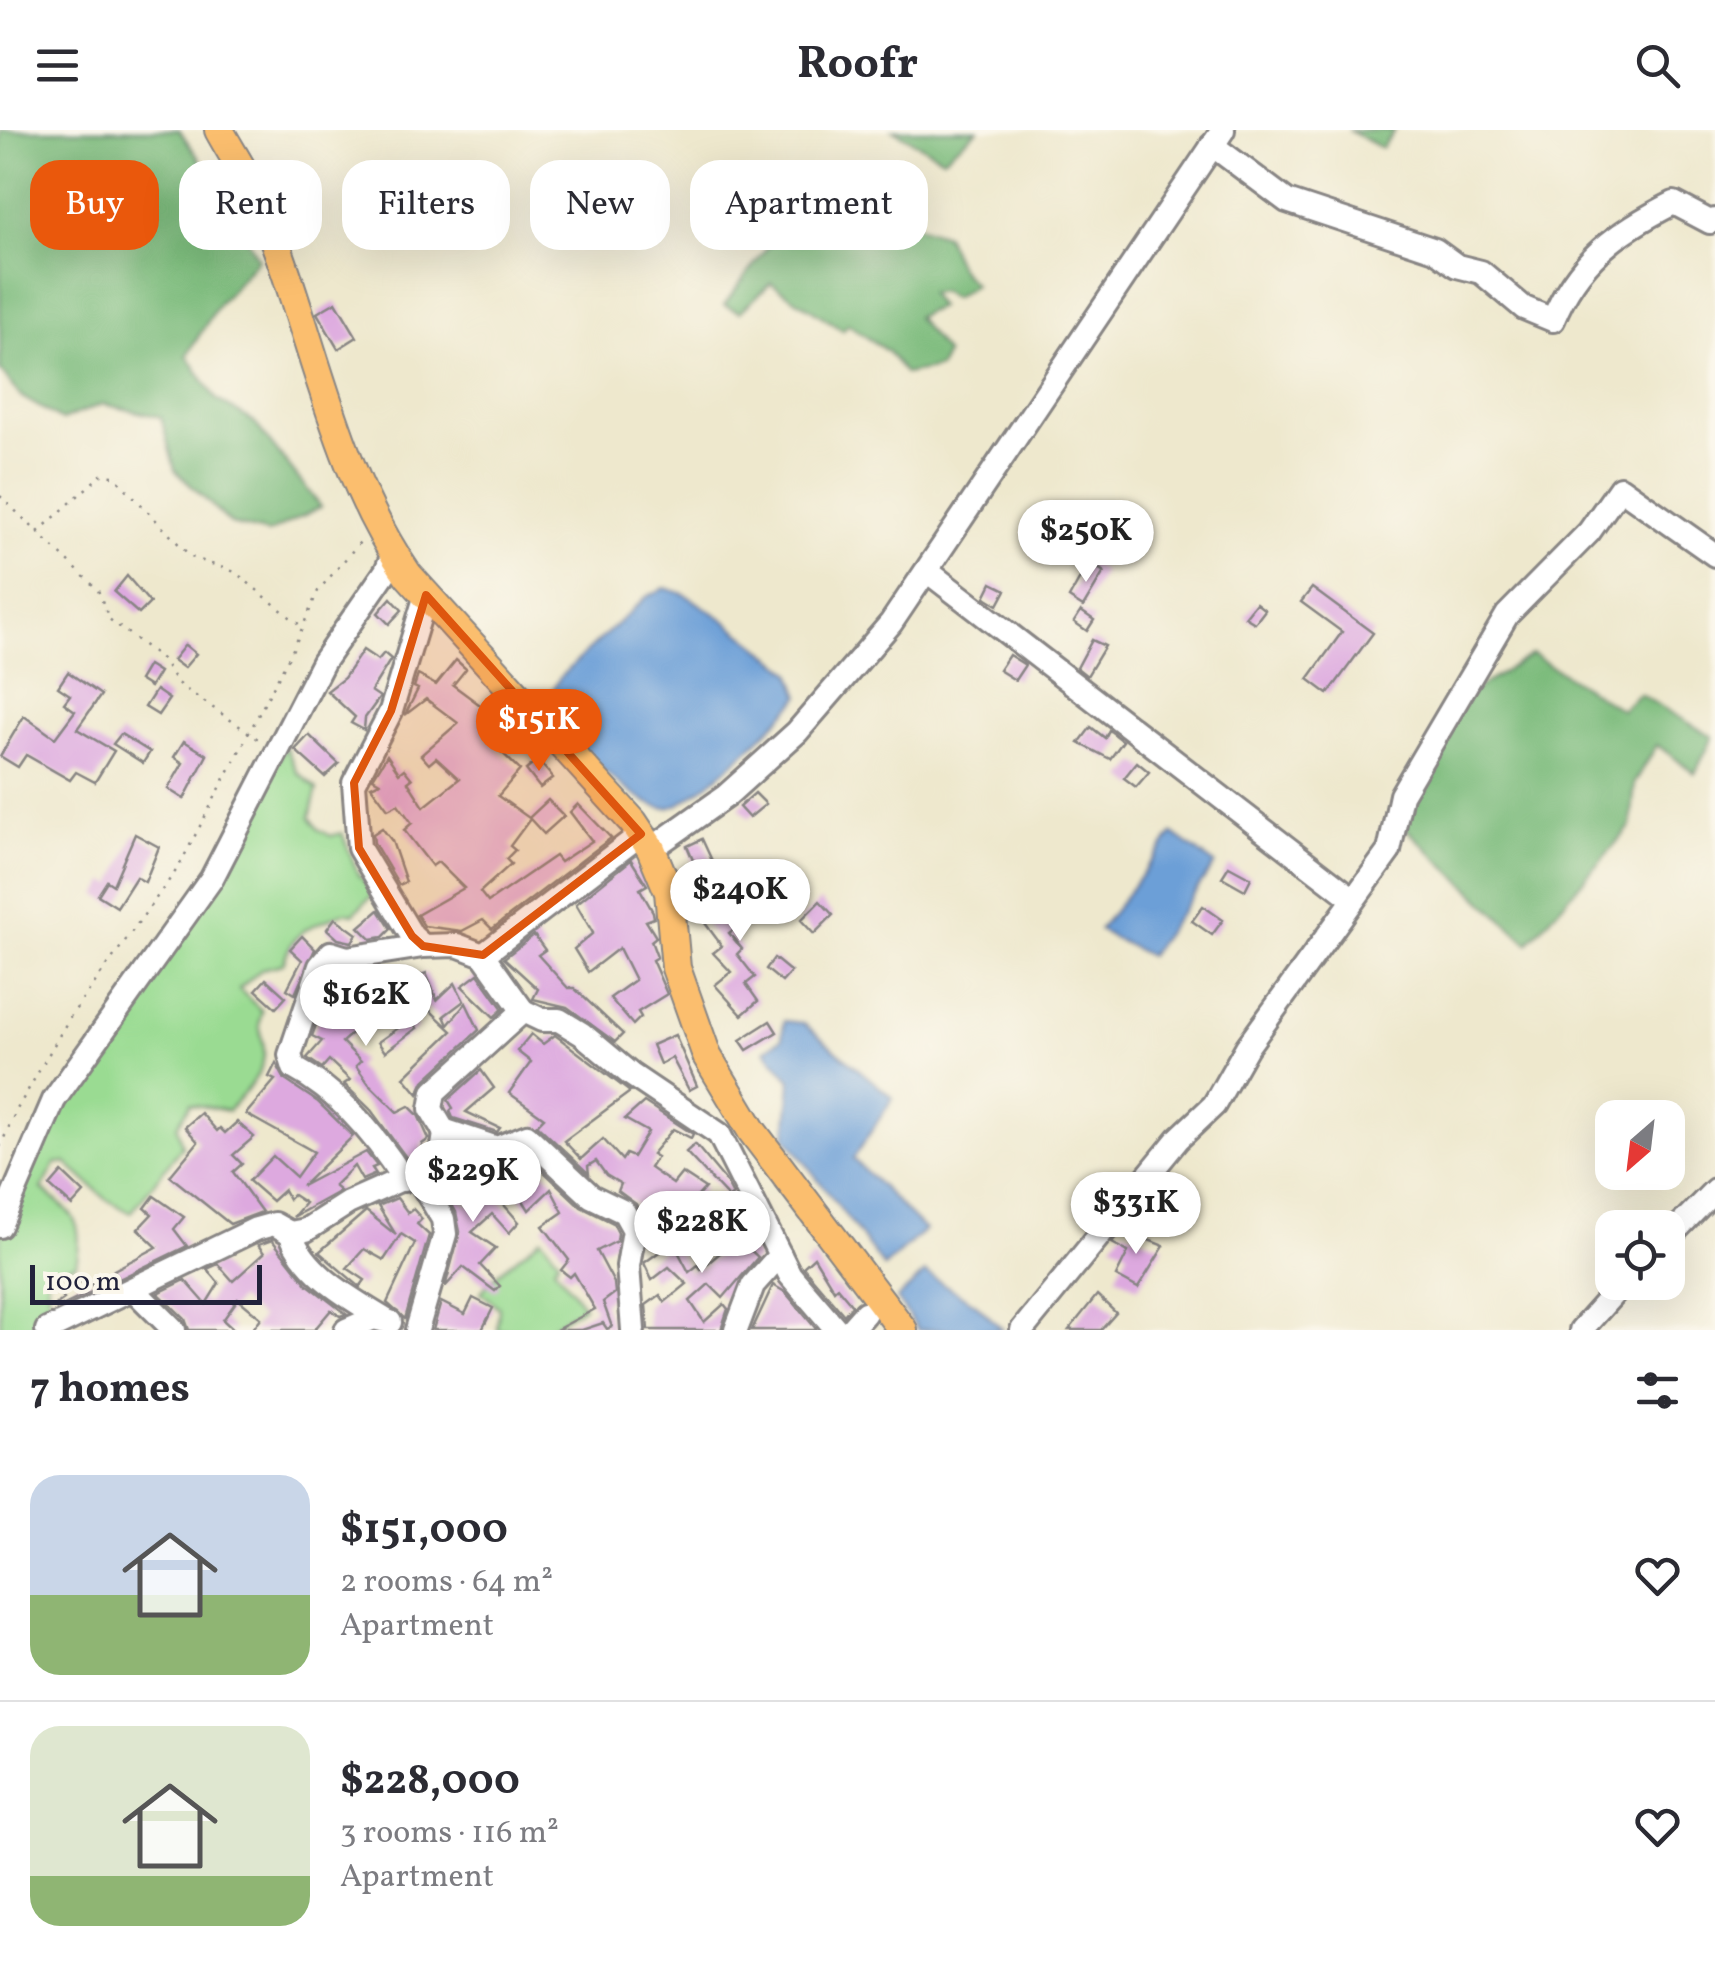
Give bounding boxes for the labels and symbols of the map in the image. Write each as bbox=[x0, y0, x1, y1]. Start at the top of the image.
pin: $250K bbox=[1016, 500, 1156, 585]
pin: $151K bbox=[469, 689, 609, 774]
pin: $240K bbox=[670, 859, 810, 944]
pin: $162K bbox=[296, 964, 436, 1049]
north arrow bbox=[1595, 1100, 1685, 1190]
pin: $229K bbox=[403, 1140, 543, 1225]
pin: $331K bbox=[1066, 1172, 1206, 1257]
pin: $228K bbox=[632, 1191, 772, 1276]
scale bar bbox=[30, 1260, 262, 1304]

